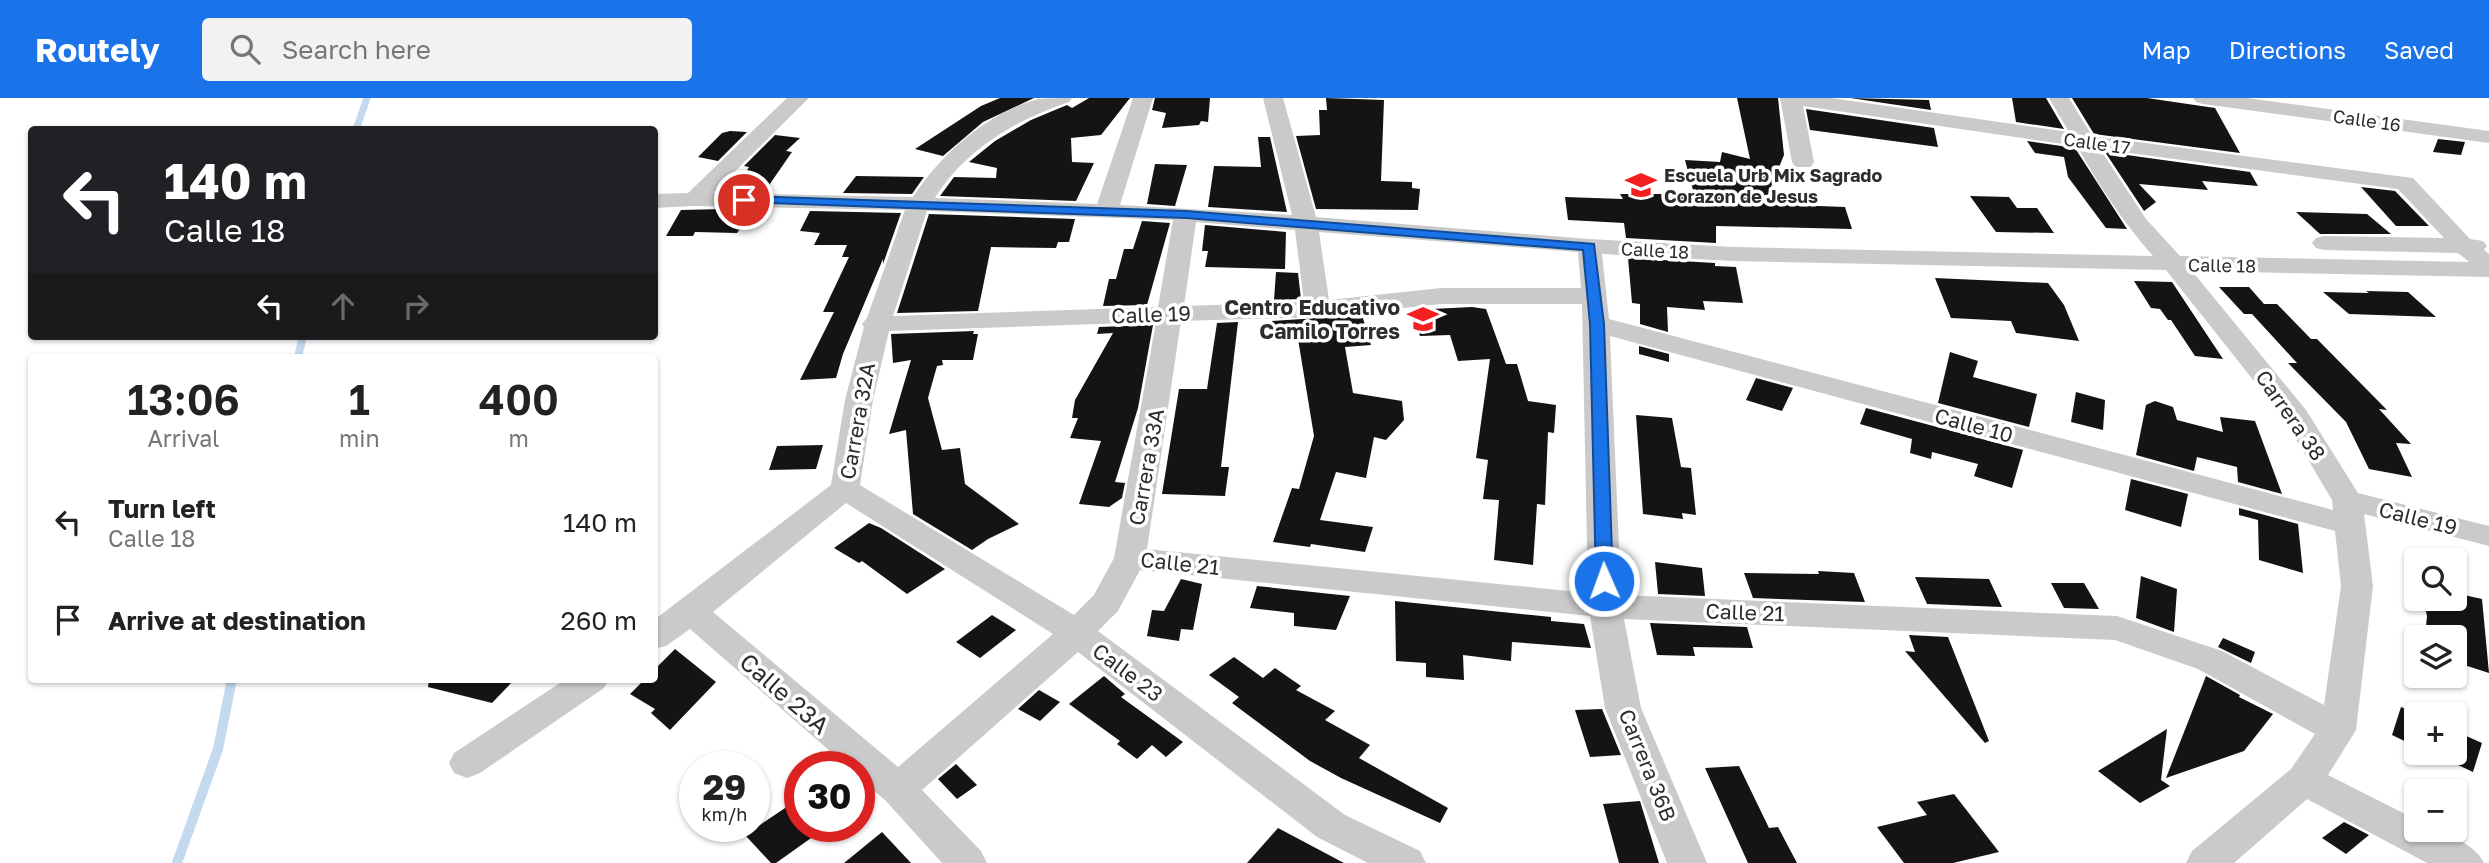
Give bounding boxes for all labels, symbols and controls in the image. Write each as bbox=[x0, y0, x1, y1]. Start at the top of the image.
search box bbox=[202, 18, 692, 81]
text: Routely bbox=[35, 30, 160, 69]
icon: search bbox=[226, 30, 264, 68]
text: Search here bbox=[282, 34, 431, 65]
text: Map bbox=[2142, 35, 2191, 64]
text: Directions bbox=[2229, 35, 2346, 64]
text: Saved bbox=[2384, 35, 2454, 64]
street label: Calle 16 bbox=[2332, 104, 2402, 136]
street label: Calle 17 bbox=[2062, 127, 2132, 159]
text: 140 m bbox=[164, 151, 307, 210]
icon: left bbox=[49, 154, 140, 245]
place label: Escuela Urb Mix Sagrado Corazon de Jesus bbox=[1664, 164, 1882, 207]
school or university icon: Escuela Urb Mix Sagrado Corazon de Jesus bbox=[1624, 168, 1658, 202]
pin bbox=[714, 170, 774, 230]
icon: arrive bbox=[725, 181, 763, 219]
text: Calle 18 bbox=[164, 211, 286, 249]
street label: Calle 18 bbox=[1620, 237, 1690, 263]
street label: Calle 18 bbox=[2188, 253, 2256, 277]
icon: left bbox=[251, 287, 289, 325]
icon: ahead bbox=[324, 287, 362, 325]
icon: right bbox=[397, 287, 435, 325]
place label: Centro Educativo Camilo Torres bbox=[1224, 294, 1400, 344]
street label: Calle 19 bbox=[1111, 300, 1191, 328]
school or university icon: Centro Educativo Camilo Torres bbox=[1406, 302, 1440, 336]
street label: Carrera 32A bbox=[834, 361, 880, 481]
street label: Carrera 38 bbox=[2250, 365, 2332, 465]
text: 13:06 bbox=[127, 374, 240, 424]
text: 1 bbox=[349, 374, 370, 424]
text: 400 bbox=[479, 374, 559, 424]
street label: Calle 10 bbox=[1932, 402, 2016, 448]
street label: Carrera 33A bbox=[1123, 407, 1169, 527]
text: Arrival bbox=[147, 424, 219, 452]
text: min bbox=[339, 424, 380, 452]
text: m bbox=[509, 424, 529, 452]
text: Turn left bbox=[108, 493, 216, 524]
street label: Calle 19 bbox=[2376, 496, 2460, 540]
icon: left bbox=[49, 503, 87, 541]
text: 140 m bbox=[563, 507, 637, 538]
text: Calle 18 bbox=[108, 524, 195, 552]
position arrow bbox=[1567, 544, 1641, 618]
street label: Calle 21 bbox=[1139, 546, 1221, 580]
map controls bbox=[2404, 548, 2467, 842]
button: search bbox=[2404, 548, 2467, 611]
street label: Calle 21 bbox=[1705, 598, 1785, 626]
icon: arrive bbox=[49, 601, 87, 639]
text: Arrive at destination bbox=[108, 605, 366, 636]
text: 260 m bbox=[561, 605, 637, 636]
button: layers bbox=[2404, 625, 2467, 688]
street label: Calle 23 bbox=[1088, 637, 1168, 707]
street label: Calle 23A bbox=[734, 646, 836, 740]
button: + bbox=[2404, 702, 2467, 765]
street label: Carrera 36B bbox=[1614, 705, 1682, 825]
speed limit sign: 30 bbox=[784, 751, 875, 842]
text: 29 bbox=[703, 766, 746, 808]
button: − bbox=[2404, 779, 2467, 842]
text: km/h bbox=[702, 803, 747, 825]

